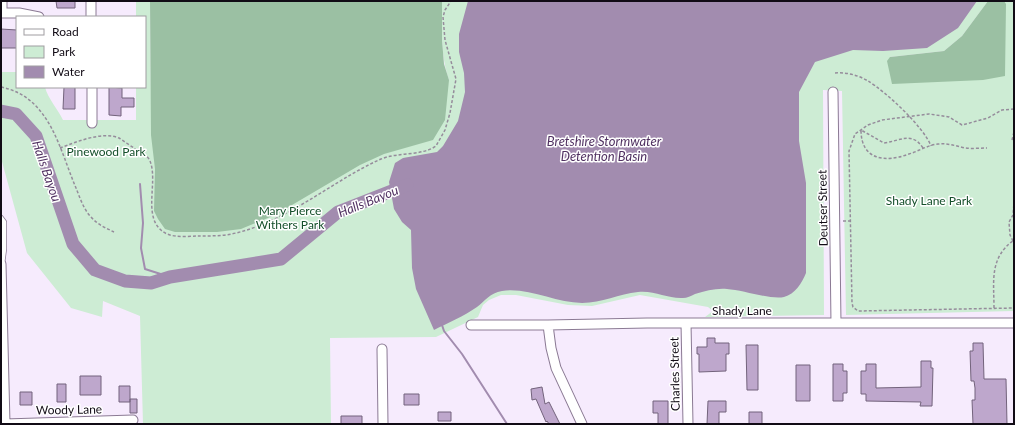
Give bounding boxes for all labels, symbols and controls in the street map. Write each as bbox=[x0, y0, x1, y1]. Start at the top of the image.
legend bbox=[16, 16, 146, 88]
text: Road bbox=[52, 24, 79, 39]
text: Park bbox=[52, 44, 76, 59]
text: Water bbox=[52, 64, 85, 79]
water label: Bretshire Stormwater Detention Basin bbox=[547, 133, 662, 164]
water label: Halls Bayou bbox=[29, 138, 65, 204]
park label: Pinewood Park bbox=[66, 144, 147, 159]
street label: Deutser Street bbox=[814, 169, 831, 246]
water label: Halls Bayou bbox=[335, 182, 401, 220]
park label: Shady Lane Park bbox=[886, 193, 973, 208]
park label: Mary Pierce Withers Park bbox=[256, 203, 325, 232]
street label: Shady Lane bbox=[712, 303, 772, 318]
street label: Charles Street bbox=[666, 336, 683, 411]
street label: Woody Lane bbox=[36, 401, 102, 418]

